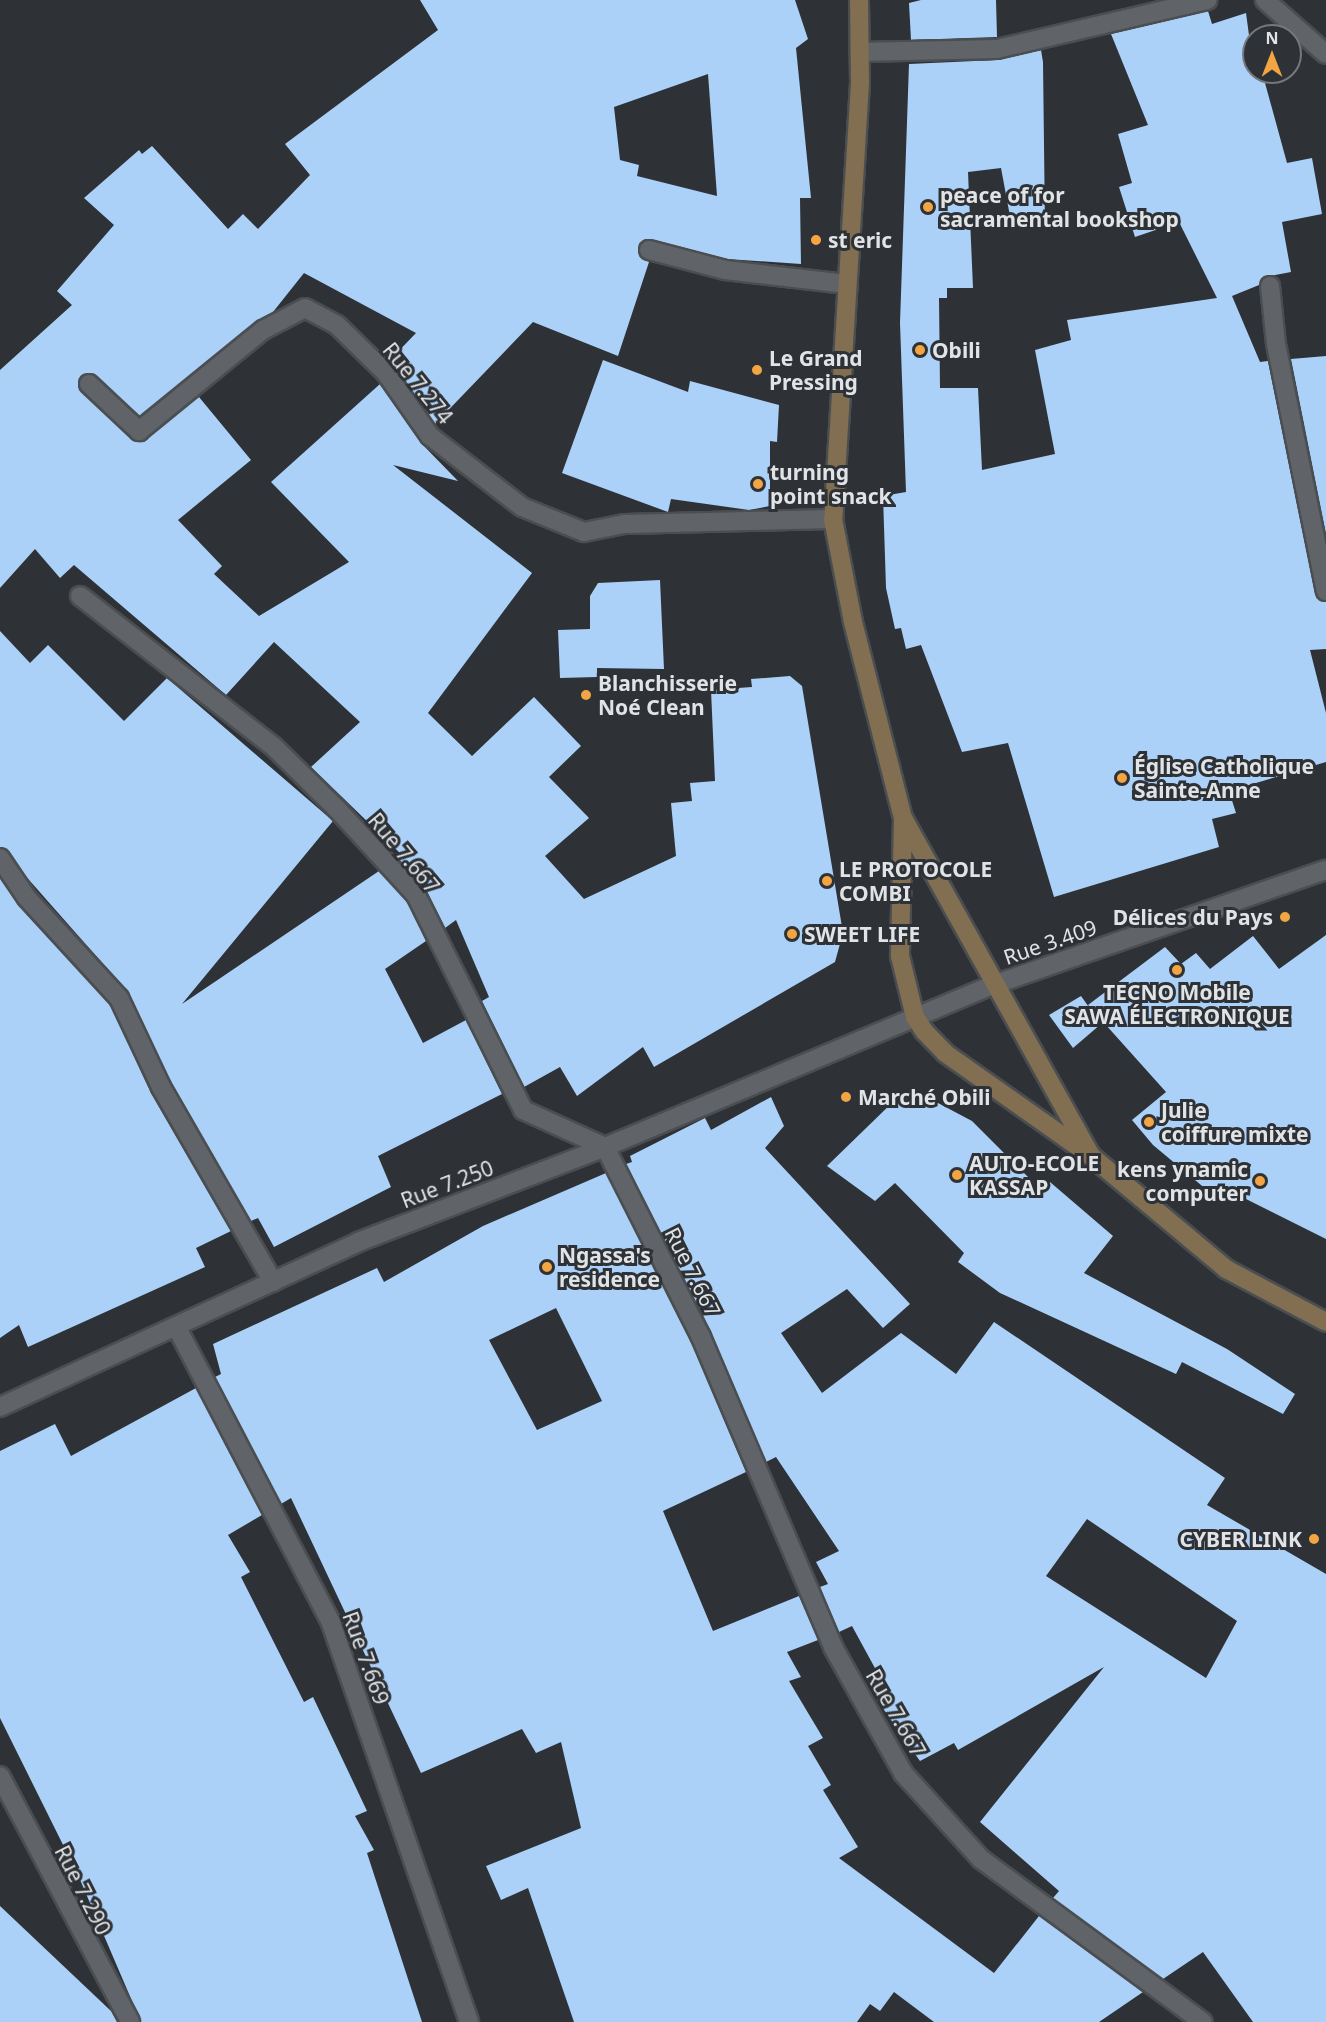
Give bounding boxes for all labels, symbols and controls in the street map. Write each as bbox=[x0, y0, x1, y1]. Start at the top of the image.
north arrow bbox=[1242, 24, 1302, 84]
text: N bbox=[1265, 27, 1279, 49]
place label: peace of for sacramental bookshop bbox=[940, 182, 1179, 232]
marker: peace of for sacramental bookshop bbox=[921, 200, 935, 214]
place label: st eric bbox=[828, 227, 892, 253]
marker: st eric bbox=[809, 233, 823, 247]
street label: Rue 7.274 bbox=[378, 337, 458, 429]
place label: Obili bbox=[932, 337, 981, 363]
marker: Obili bbox=[913, 343, 927, 357]
place label: Le Grand Pressing bbox=[769, 345, 862, 395]
marker: Le Grand Pressing bbox=[750, 363, 764, 377]
place label: turning point snack bbox=[770, 459, 892, 509]
marker: turning point snack bbox=[751, 477, 765, 491]
place label: Blanchisserie Noé Clean bbox=[598, 670, 737, 720]
marker: Blanchisserie Noé Clean bbox=[579, 688, 593, 702]
place label: Église Catholique Sainte-Anne bbox=[1134, 753, 1314, 803]
marker: Église Catholique Sainte-Anne bbox=[1115, 771, 1129, 785]
street label: Rue 7.667 bbox=[363, 808, 445, 898]
place label: LE PROTOCOLE COMBI bbox=[839, 856, 992, 906]
marker: LE PROTOCOLE COMBI bbox=[820, 874, 834, 888]
place label: Délices du Pays bbox=[1113, 904, 1273, 930]
marker: Délices du Pays bbox=[1278, 910, 1292, 924]
street label: Rue 3.409 bbox=[1000, 914, 1100, 970]
place label: SWEET LIFE bbox=[804, 921, 920, 947]
marker: SWEET LIFE bbox=[785, 927, 799, 941]
marker: TECNO Mobile SAWA ÉLECTRONIQUE bbox=[1170, 963, 1184, 977]
place label: TECNO Mobile SAWA ÉLECTRONIQUE bbox=[1064, 979, 1290, 1029]
place label: Marché Obili bbox=[858, 1084, 991, 1110]
marker: Marché Obili bbox=[839, 1090, 853, 1104]
place label: Julie coiffure mixte bbox=[1161, 1097, 1309, 1147]
marker: Julie coiffure mixte bbox=[1142, 1115, 1156, 1129]
place label: AUTO-ECOLE KASSAP bbox=[969, 1150, 1099, 1200]
street label: Rue 7.250 bbox=[397, 1155, 497, 1213]
place label: kens ynamic computer bbox=[1117, 1156, 1248, 1206]
marker: AUTO-ECOLE KASSAP bbox=[950, 1168, 964, 1182]
marker: kens ynamic computer bbox=[1253, 1174, 1267, 1188]
street label: Rue 7.667 bbox=[660, 1223, 726, 1321]
place label: Ngassa's residence bbox=[559, 1242, 660, 1292]
marker: Ngassa's residence bbox=[540, 1260, 554, 1274]
place label: CYBER LINK bbox=[1179, 1526, 1302, 1552]
marker: CYBER LINK bbox=[1307, 1532, 1321, 1546]
street label: Rue 7.669 bbox=[338, 1608, 394, 1708]
street label: Rue 7.667 bbox=[861, 1665, 931, 1761]
street label: Rue 7.290 bbox=[50, 1841, 116, 1939]

